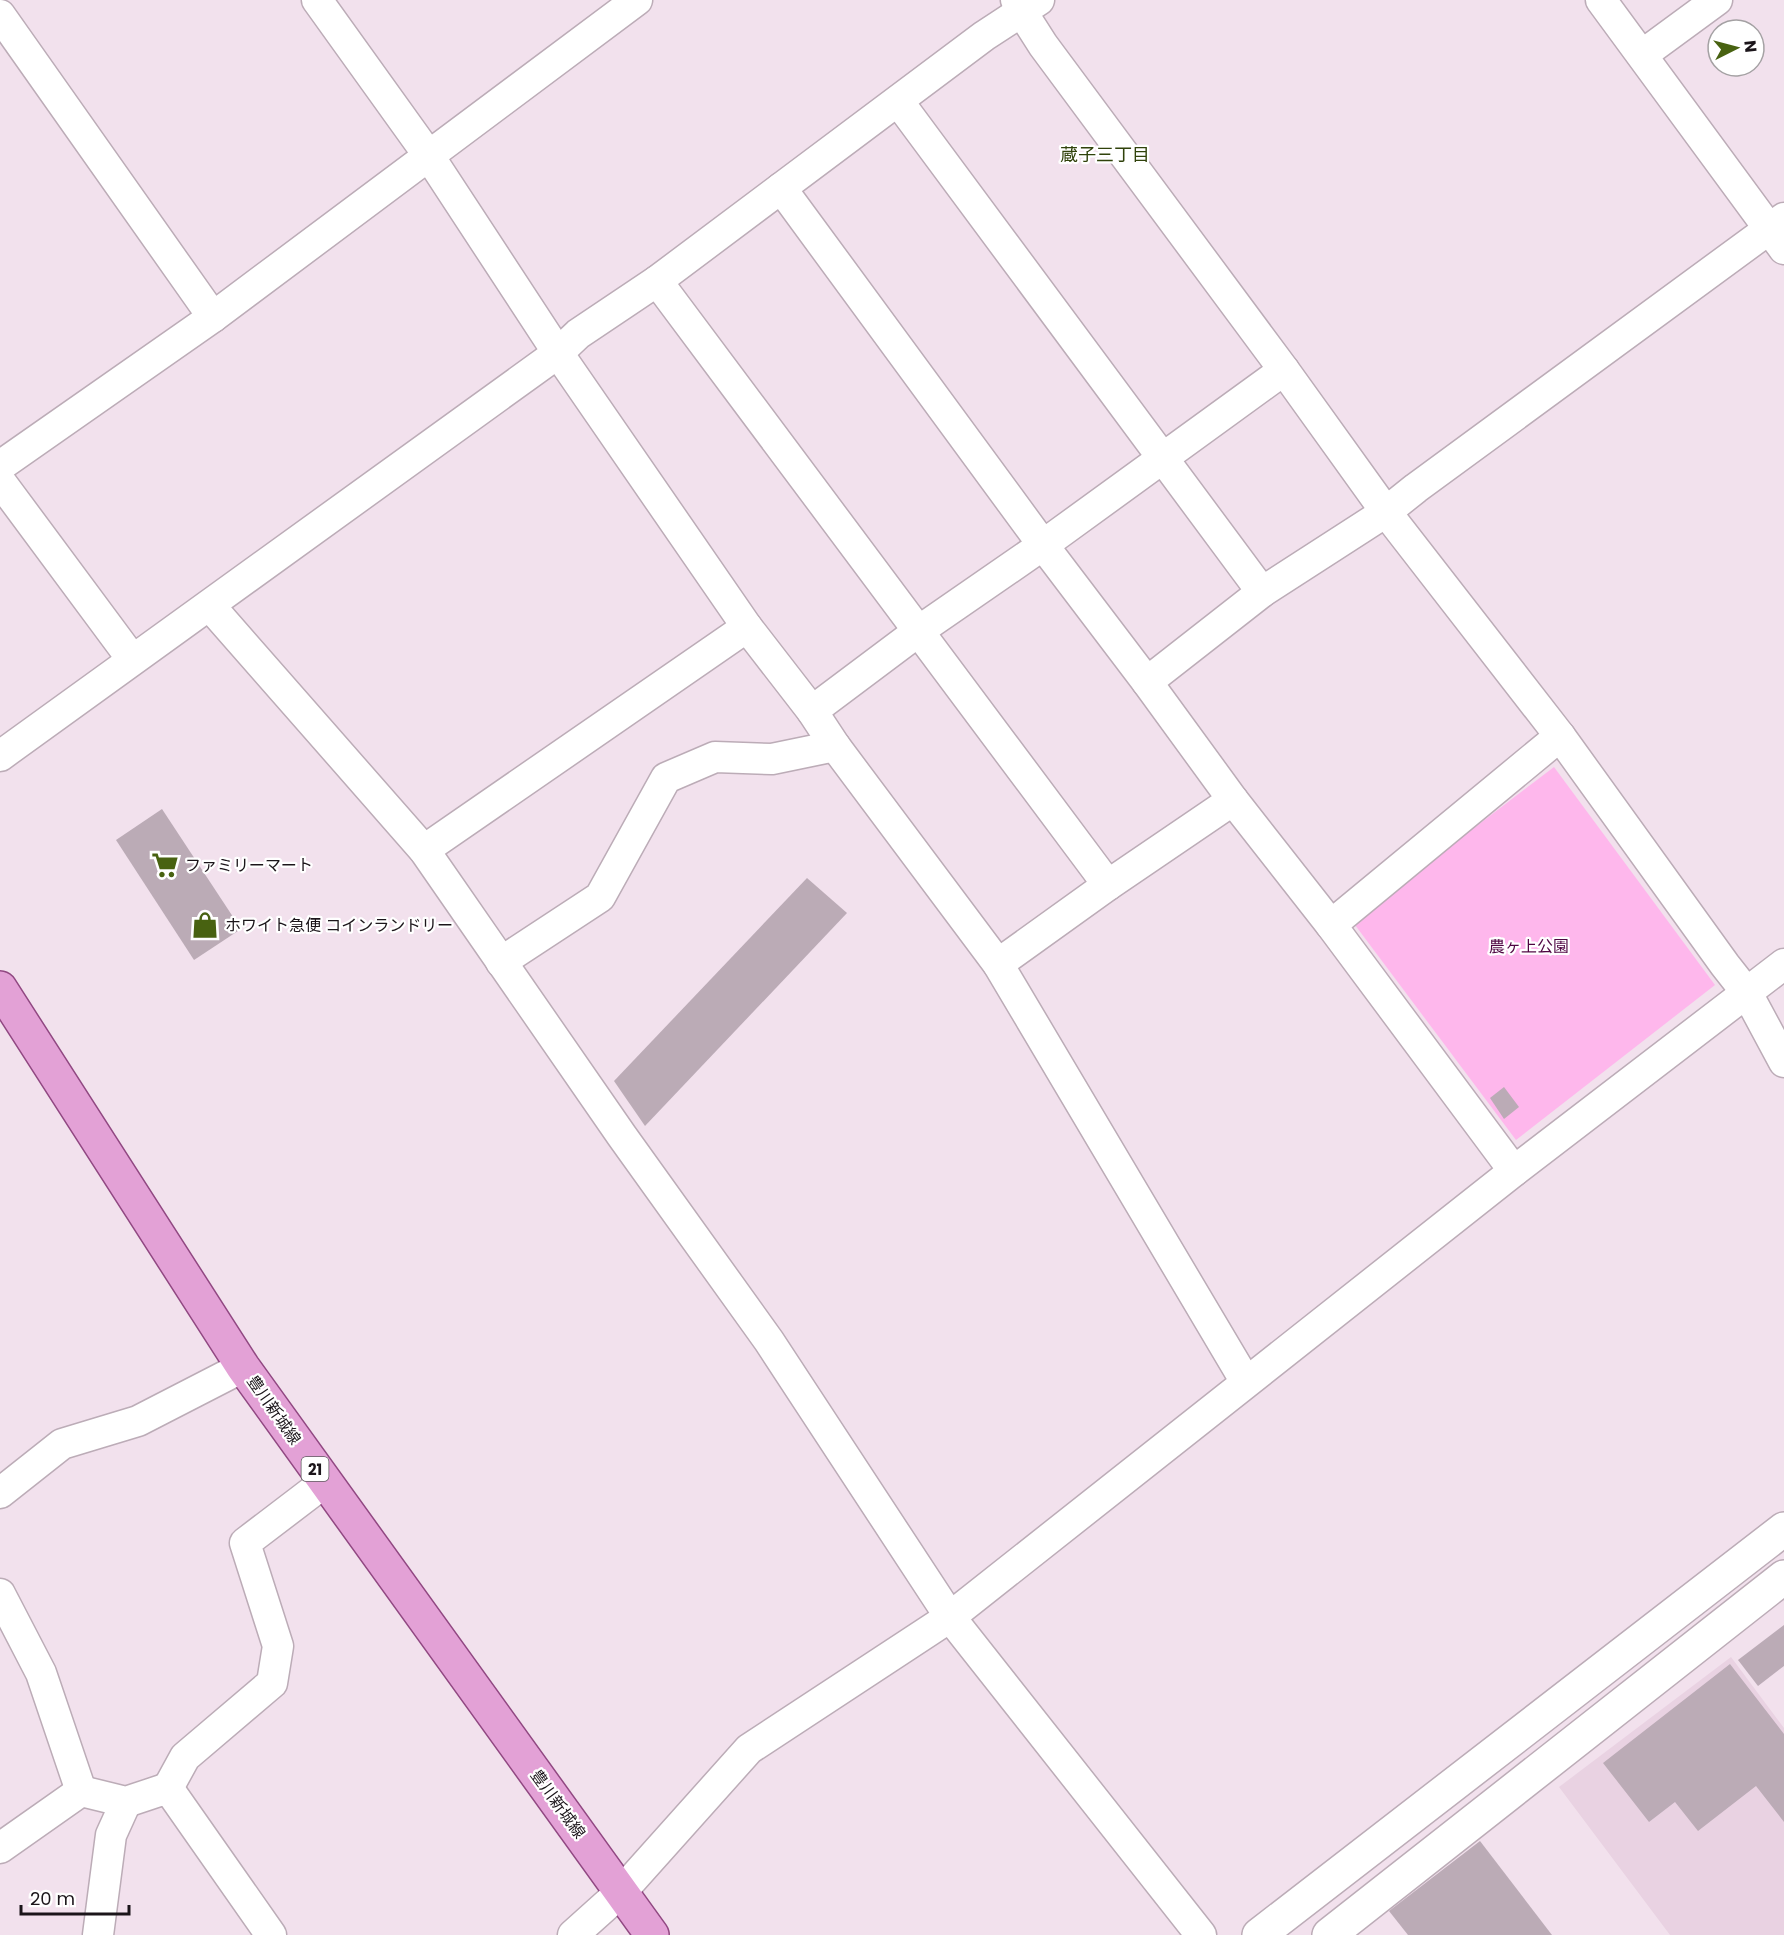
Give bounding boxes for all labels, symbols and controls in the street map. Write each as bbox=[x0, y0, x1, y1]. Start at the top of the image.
north arrow bbox=[1706, 18, 1766, 78]
text: N bbox=[1738, 39, 1762, 54]
district label: 蔵子三丁目 bbox=[1060, 142, 1150, 167]
supermarket icon: ファミリーマート bbox=[150, 850, 180, 880]
place label: ファミリーマート bbox=[185, 854, 313, 877]
shop icon: ホワイト急便 コインランドリー bbox=[190, 910, 220, 940]
place label: ホワイト急便 コインランドリー bbox=[225, 914, 453, 937]
park label: 農ヶ上公園 bbox=[1489, 935, 1569, 958]
street label: 豊川新城線 bbox=[242, 1371, 306, 1449]
road number: 21 bbox=[302, 1457, 328, 1481]
street label: 豊川新城線 bbox=[525, 1765, 591, 1843]
scale bar bbox=[21, 1878, 129, 1916]
text: 20 m bbox=[30, 1886, 75, 1911]

